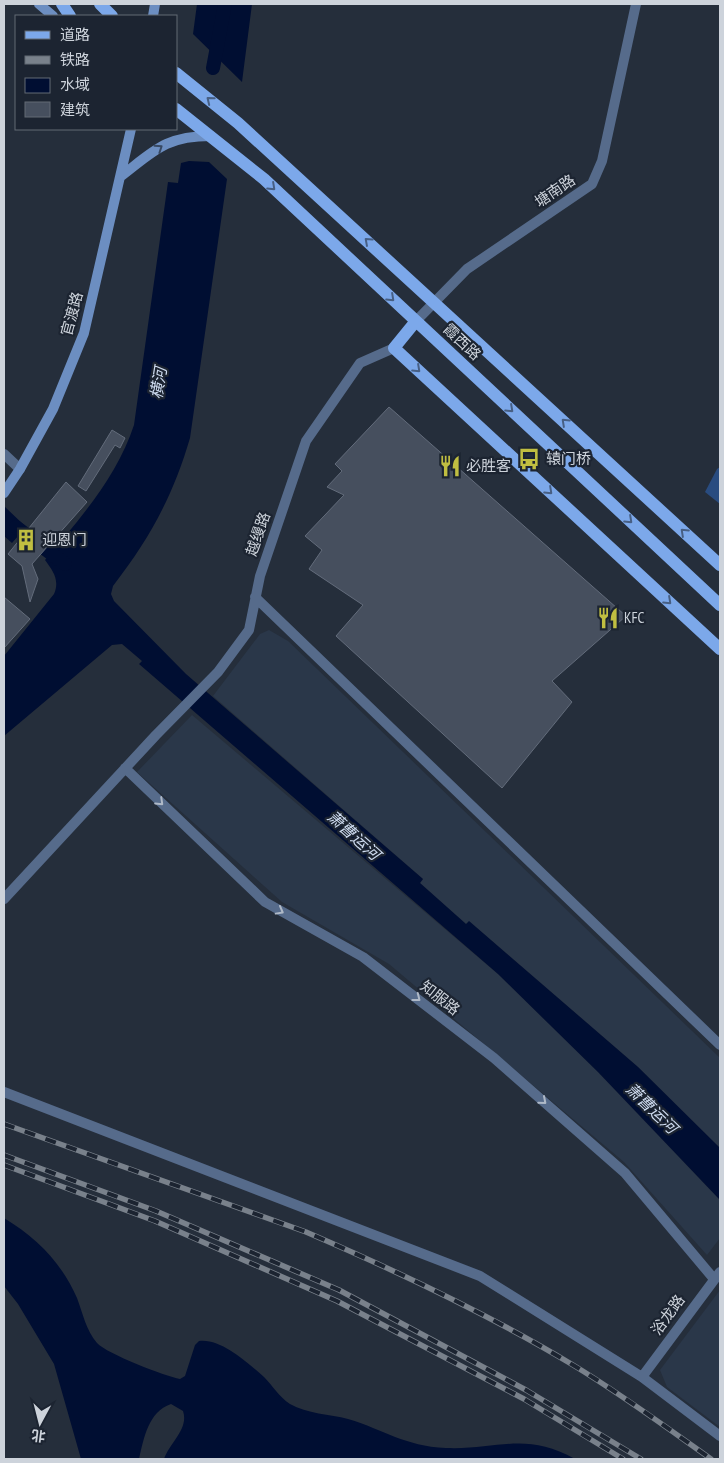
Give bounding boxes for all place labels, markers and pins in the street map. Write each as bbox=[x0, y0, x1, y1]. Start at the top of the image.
bus stop icon: 辕门桥 bbox=[516, 446, 542, 472]
place label: 辕门桥 bbox=[546, 449, 591, 468]
restaurant icon: 必胜客 bbox=[437, 453, 463, 479]
place label: 必胜客 bbox=[466, 456, 511, 475]
building icon: 迎恩门 bbox=[13, 527, 39, 553]
place label: 迎恩门 bbox=[42, 530, 87, 549]
restaurant icon: KFC bbox=[595, 605, 621, 631]
place label: KFC bbox=[624, 608, 645, 627]

